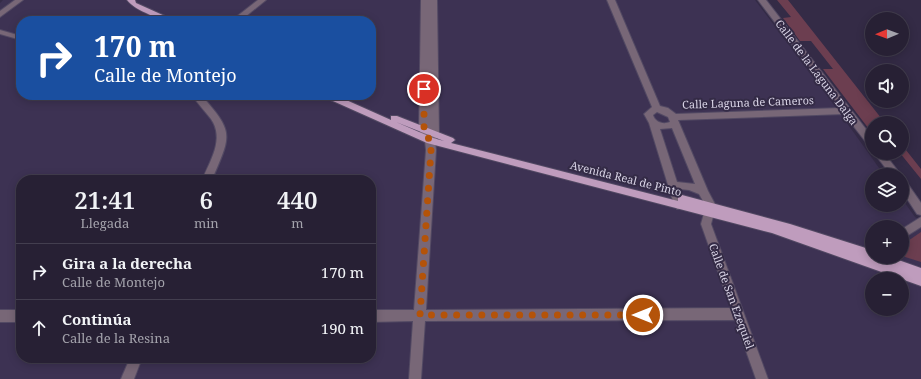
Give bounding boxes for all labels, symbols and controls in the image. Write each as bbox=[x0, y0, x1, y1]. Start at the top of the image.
north arrow bbox=[865, 12, 909, 56]
map controls bbox=[865, 12, 909, 316]
street label: Calle de la Laguna Dalga bbox=[772, 16, 862, 128]
text: 170 m bbox=[94, 27, 176, 65]
icon: right bbox=[28, 32, 80, 84]
text: Calle de Montejo bbox=[94, 63, 237, 87]
button: sound bbox=[865, 64, 909, 108]
pin bbox=[407, 72, 441, 106]
icon: arrive bbox=[413, 78, 435, 100]
street label: Calle Laguna de Cameros bbox=[682, 92, 814, 112]
button: search bbox=[865, 116, 909, 160]
street label: Avenida Real de Pinto bbox=[569, 157, 683, 199]
button: layers bbox=[865, 168, 909, 212]
text: 21:41 bbox=[74, 183, 136, 216]
text: 6 bbox=[200, 183, 213, 216]
text: 440 bbox=[277, 183, 318, 216]
text: Llegada bbox=[81, 214, 129, 232]
text: min bbox=[194, 214, 219, 232]
text: m bbox=[291, 214, 303, 232]
button: + bbox=[865, 220, 909, 264]
street label: Calle de San Ezequiel bbox=[706, 241, 758, 351]
text: Gira a la derecha bbox=[62, 253, 192, 273]
icon: right bbox=[28, 261, 50, 283]
text: 170 m bbox=[321, 262, 364, 282]
button: − bbox=[865, 272, 909, 316]
text: Calle de Montejo bbox=[62, 273, 165, 291]
position arrow bbox=[622, 294, 664, 336]
text: Continúa bbox=[62, 309, 132, 329]
icon: ahead bbox=[28, 317, 50, 339]
text: 190 m bbox=[321, 318, 364, 338]
text: Calle de la Resina bbox=[62, 329, 170, 347]

